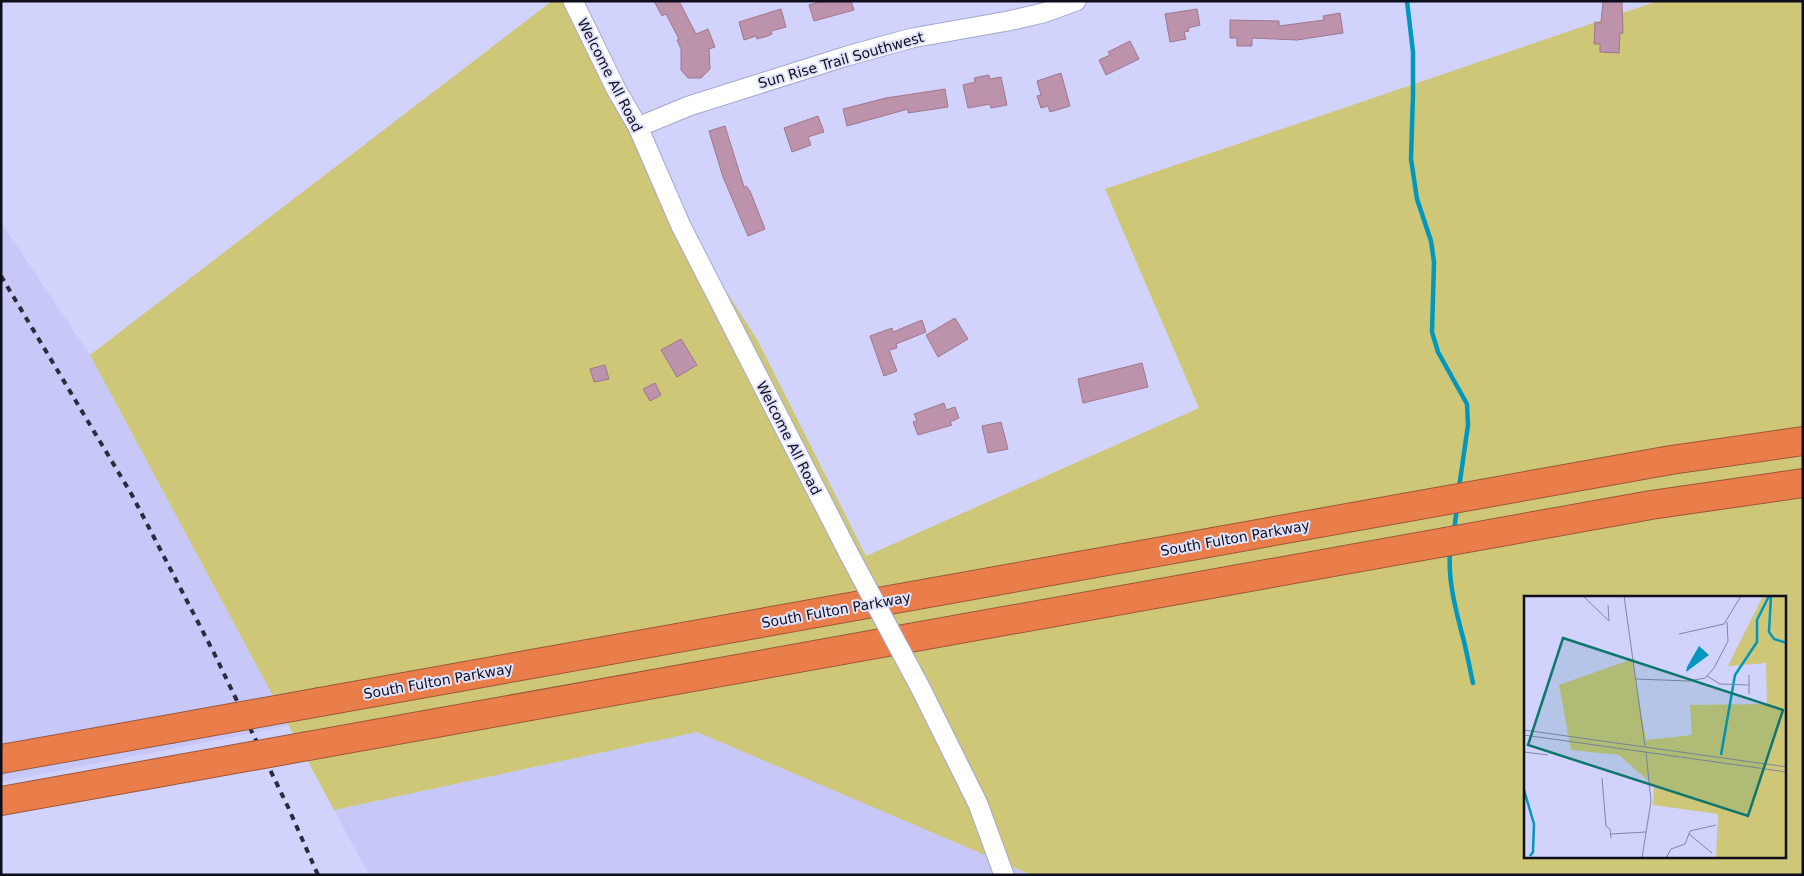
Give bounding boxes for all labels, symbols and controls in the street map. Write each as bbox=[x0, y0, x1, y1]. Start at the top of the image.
street label: Welcome All Road bbox=[574, 15, 646, 135]
street label: Sun Rise Trail Southwest bbox=[756, 29, 926, 91]
street label: Welcome All Road bbox=[753, 378, 825, 498]
street label: South Fulton Parkway bbox=[1159, 517, 1311, 559]
street label: South Fulton Parkway bbox=[760, 589, 912, 631]
inset map bbox=[1524, 596, 1786, 858]
street label: South Fulton Parkway bbox=[362, 660, 514, 702]

